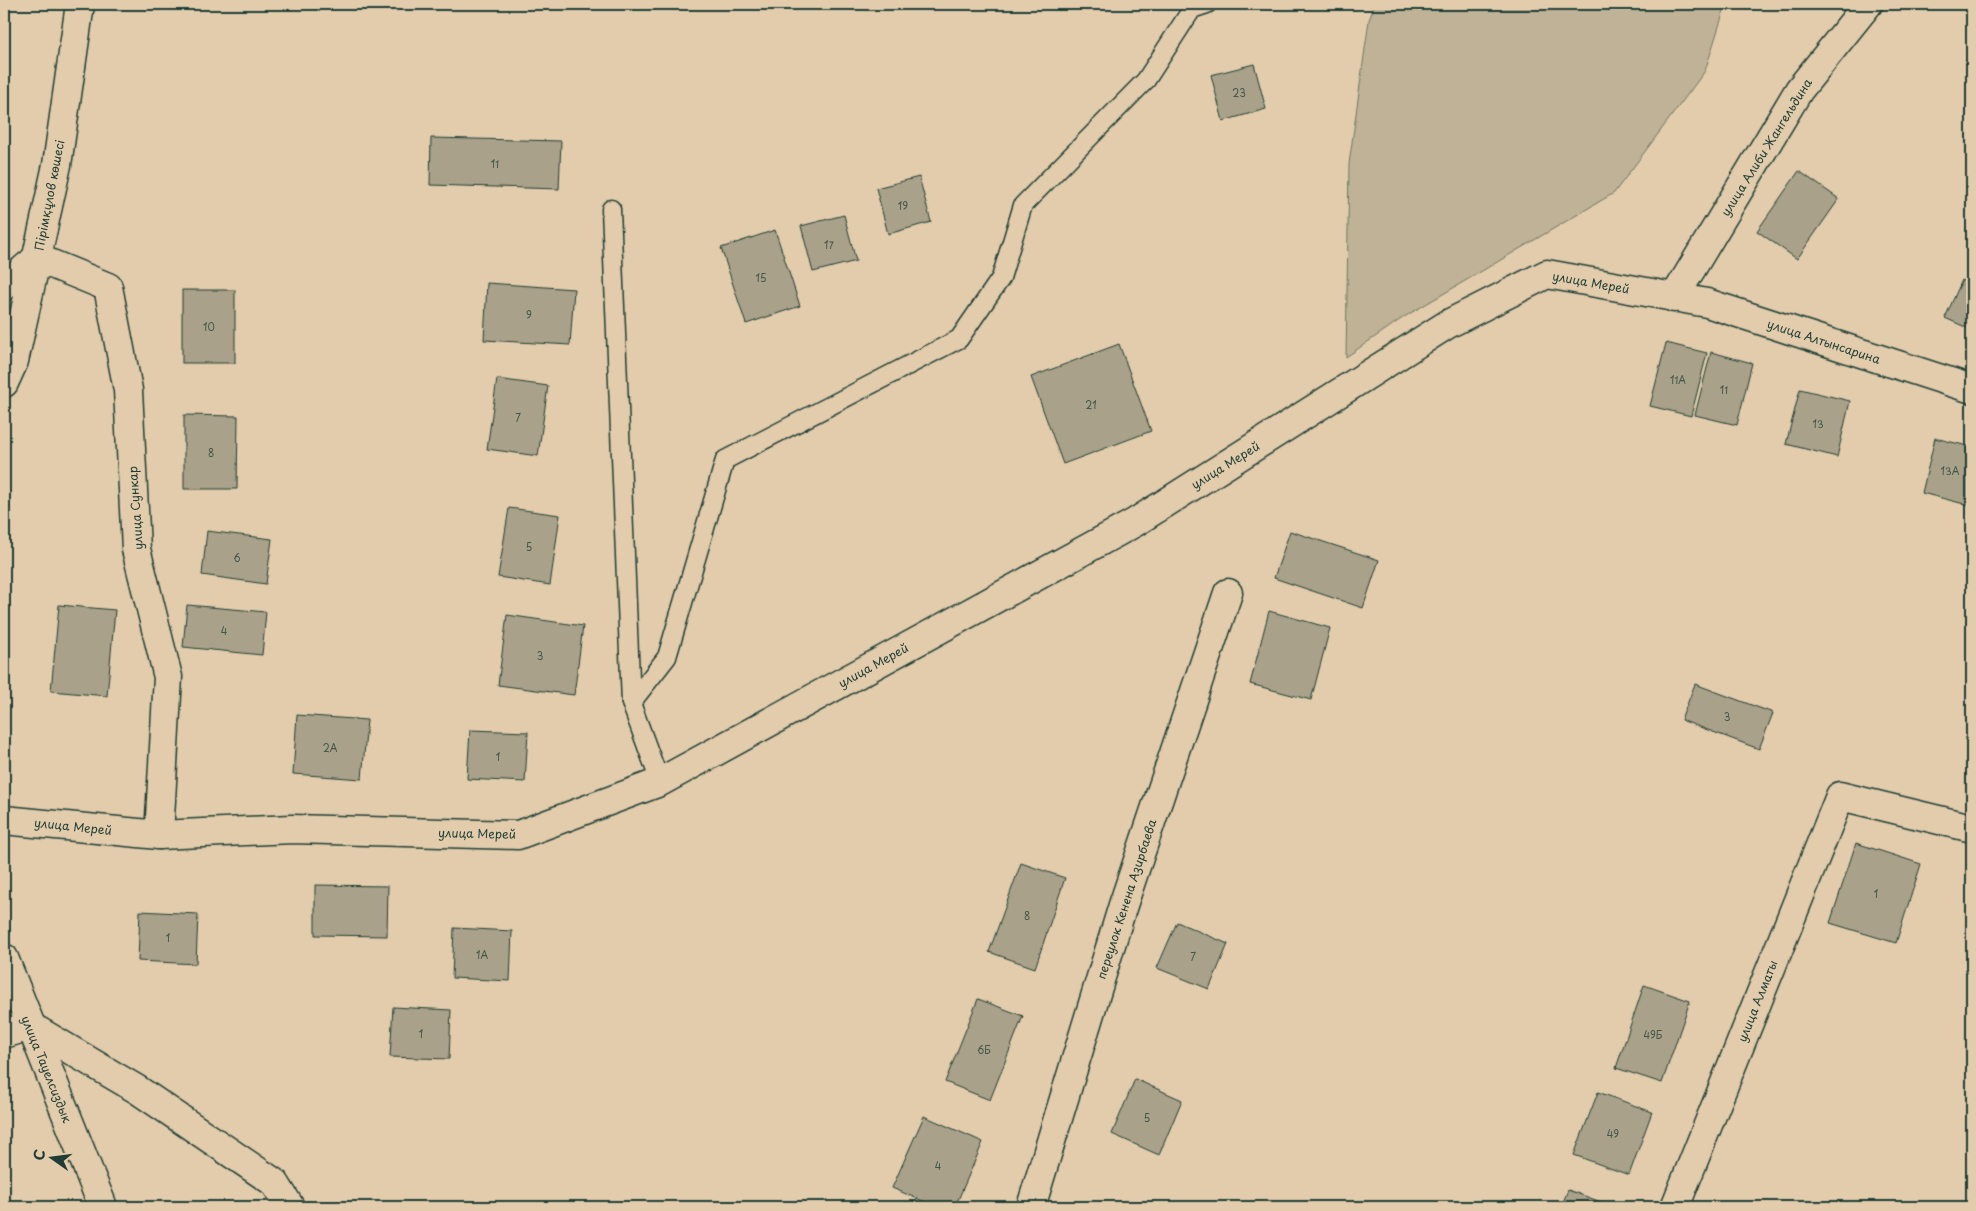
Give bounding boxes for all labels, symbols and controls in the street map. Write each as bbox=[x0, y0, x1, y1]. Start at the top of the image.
street label: улица Алиби Жангельдина bbox=[1716, 74, 1816, 219]
house number: 23 bbox=[1232, 85, 1246, 100]
street label: Пірімқұлов көшесі bbox=[29, 138, 69, 252]
house number: 11 bbox=[491, 156, 499, 171]
house number: 19 bbox=[898, 198, 908, 213]
house number: 17 bbox=[824, 237, 835, 252]
street label: улица Мерей bbox=[1551, 266, 1631, 298]
house number: 15 bbox=[756, 270, 766, 285]
house number: 9 bbox=[526, 307, 532, 322]
street label: улица Алтынсарина bbox=[1765, 314, 1883, 368]
house number: 10 bbox=[203, 319, 215, 334]
house number: 11А bbox=[1670, 372, 1686, 387]
house number: 11 bbox=[1720, 382, 1728, 397]
house number: 21 bbox=[1085, 397, 1097, 412]
house number: 7 bbox=[515, 410, 521, 425]
house number: 13 bbox=[1812, 416, 1824, 431]
street label: улица Мерей bbox=[1187, 437, 1263, 493]
house number: 8 bbox=[208, 445, 214, 460]
house number: 13А bbox=[1941, 463, 1960, 478]
street label: улица Сункар bbox=[123, 466, 147, 550]
house number: 5 bbox=[526, 539, 532, 554]
house number: 6 bbox=[233, 550, 241, 565]
house number: 4 bbox=[221, 623, 228, 638]
street label: улица Мерей bbox=[835, 638, 911, 692]
house number: 3 bbox=[537, 648, 543, 663]
house number: 3 bbox=[1724, 709, 1730, 724]
house number: 2А bbox=[323, 740, 338, 755]
house number: 1 bbox=[496, 749, 500, 764]
street label: улица Мерей bbox=[33, 813, 113, 839]
street label: переулок Кенена Азирбаева bbox=[1092, 816, 1161, 981]
street label: улица Мерей bbox=[438, 823, 516, 843]
house number: 1 bbox=[1874, 886, 1878, 901]
house number: 8 bbox=[1024, 908, 1030, 923]
house number: 1 bbox=[166, 930, 170, 945]
house number: 1А bbox=[476, 947, 488, 962]
house number: 7 bbox=[1190, 949, 1196, 964]
street label: улица Алматы bbox=[1732, 957, 1782, 1045]
street label: улица Тауелсиздык bbox=[17, 1013, 77, 1126]
house number: 1 bbox=[419, 1026, 423, 1041]
house number: 49Б bbox=[1644, 1027, 1663, 1042]
house number: 6Б bbox=[977, 1042, 991, 1057]
house number: 5 bbox=[1144, 1110, 1150, 1125]
house number: 49 bbox=[1607, 1126, 1619, 1141]
north arrow bbox=[28, 1134, 78, 1184]
text: С bbox=[27, 1147, 50, 1162]
house number: 4 bbox=[935, 1158, 942, 1173]

